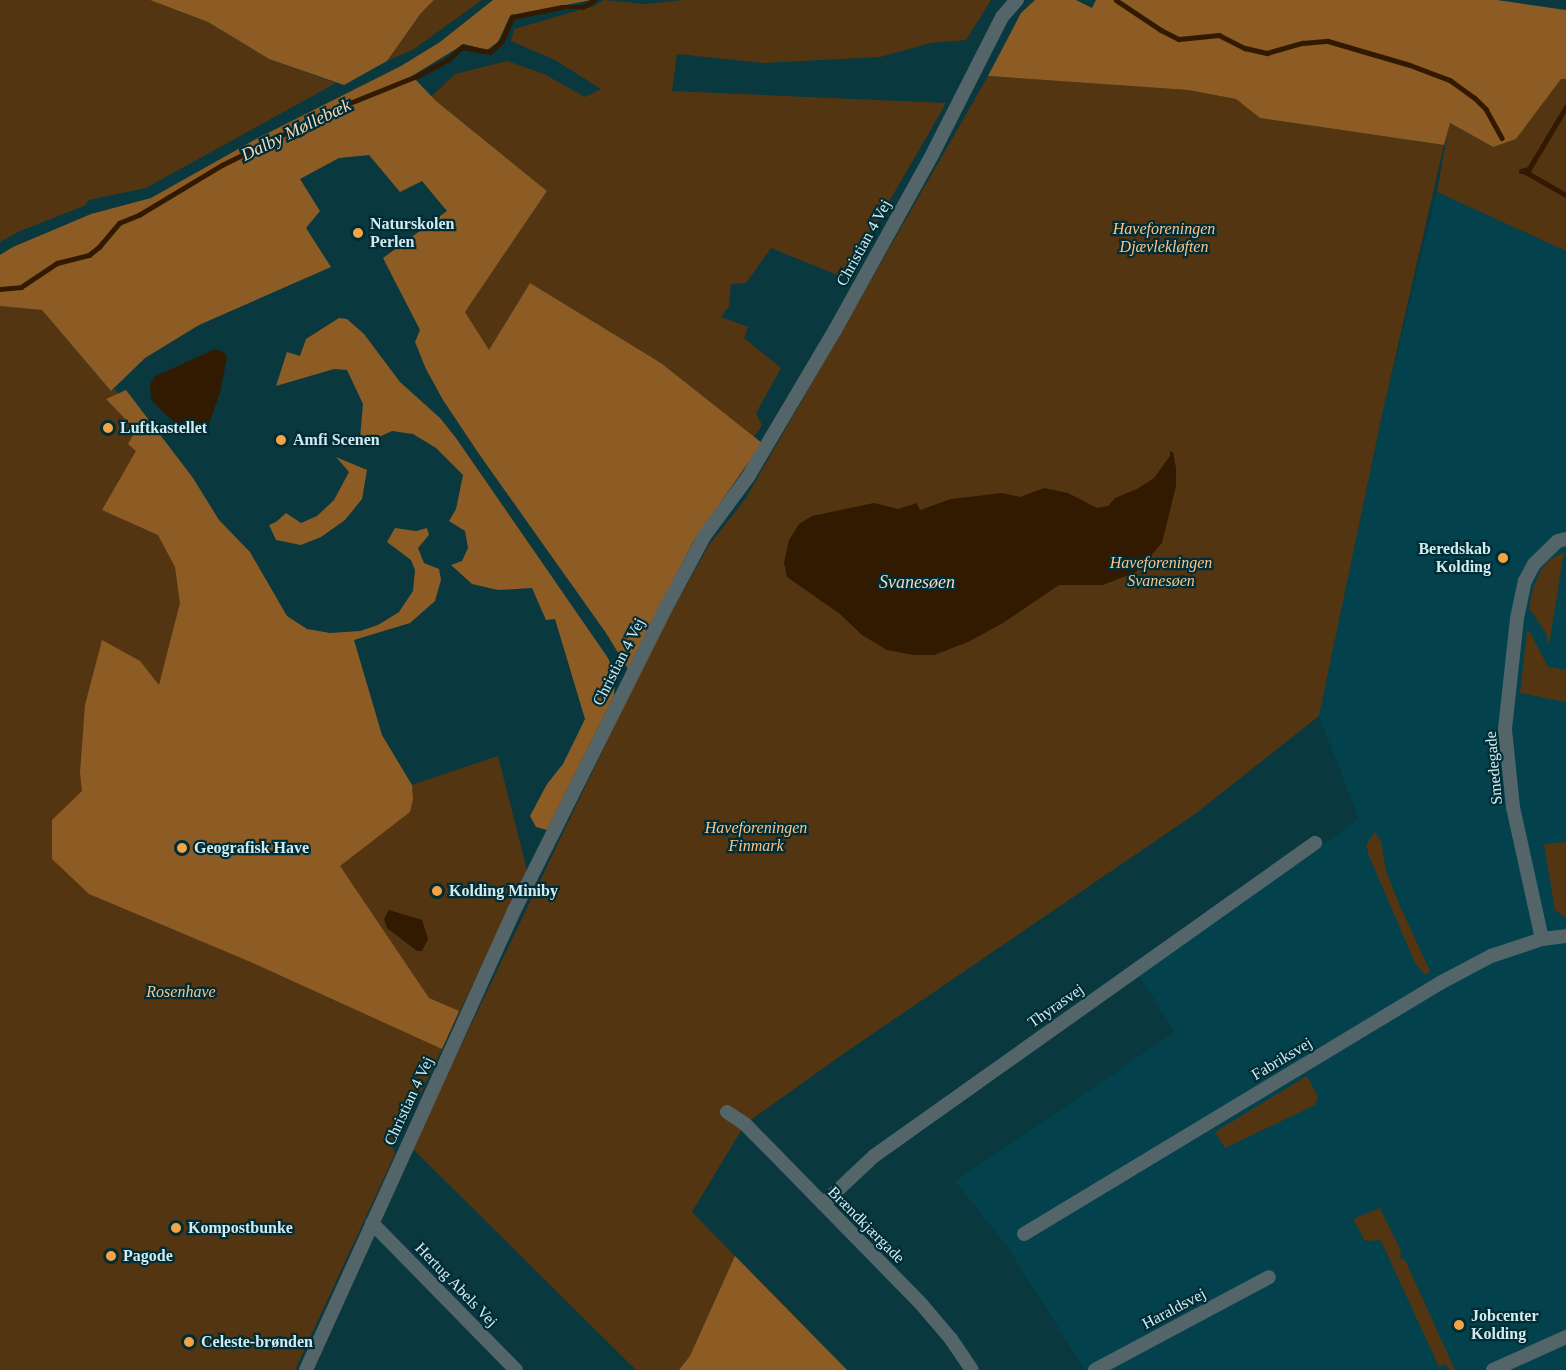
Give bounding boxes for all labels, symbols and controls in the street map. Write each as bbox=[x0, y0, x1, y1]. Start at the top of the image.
water label: Dalby Møllebæk bbox=[238, 94, 354, 166]
street label: Christian 4 Vej bbox=[832, 196, 896, 290]
place label: Naturskolen Perlen bbox=[370, 214, 454, 252]
park label: Haveforeningen Djævlekløften bbox=[1113, 219, 1215, 257]
marker: Naturskolen Perlen bbox=[351, 226, 365, 240]
place label: Luftkastellet bbox=[120, 418, 207, 438]
marker: Luftkastellet bbox=[101, 421, 115, 435]
place label: Amfi Scenen bbox=[293, 430, 380, 450]
marker: Amfi Scenen bbox=[274, 433, 288, 447]
place label: Beredskab Kolding bbox=[1418, 539, 1491, 577]
marker: Beredskab Kolding bbox=[1496, 551, 1510, 565]
park label: Haveforeningen Svanesøen bbox=[1110, 553, 1212, 591]
water label: Svanesøen bbox=[879, 571, 955, 593]
street label: Christian 4 Vej bbox=[589, 615, 649, 709]
street label: Smedegade bbox=[1481, 730, 1507, 806]
park label: Haveforeningen Finmark bbox=[705, 818, 807, 856]
place label: Geografisk Have bbox=[194, 838, 309, 858]
marker: Geografisk Have bbox=[175, 841, 189, 855]
place label: Kolding Miniby bbox=[449, 881, 558, 901]
marker: Kolding Miniby bbox=[430, 884, 444, 898]
street label: Thyrasvej bbox=[1024, 980, 1088, 1032]
park label: Rosenhave bbox=[146, 982, 216, 1002]
street label: Fabriksvej bbox=[1248, 1033, 1316, 1085]
street label: Christian 4 Vej bbox=[380, 1053, 438, 1149]
street label: Brændkjærgade bbox=[823, 1182, 909, 1268]
place label: Kompostbunke bbox=[188, 1218, 293, 1238]
marker: Kompostbunke bbox=[169, 1221, 183, 1235]
street label: Hertug Abels Vej bbox=[411, 1238, 501, 1332]
place label: Pagode bbox=[123, 1246, 173, 1266]
marker: Pagode bbox=[104, 1249, 118, 1263]
street label: Haraldsvej bbox=[1139, 1284, 1209, 1334]
place label: Jobcenter Kolding bbox=[1471, 1306, 1539, 1344]
marker: Jobcenter Kolding bbox=[1452, 1318, 1466, 1332]
place label: Celeste-brønden bbox=[201, 1332, 313, 1352]
marker: Celeste-brønden bbox=[182, 1335, 196, 1349]

